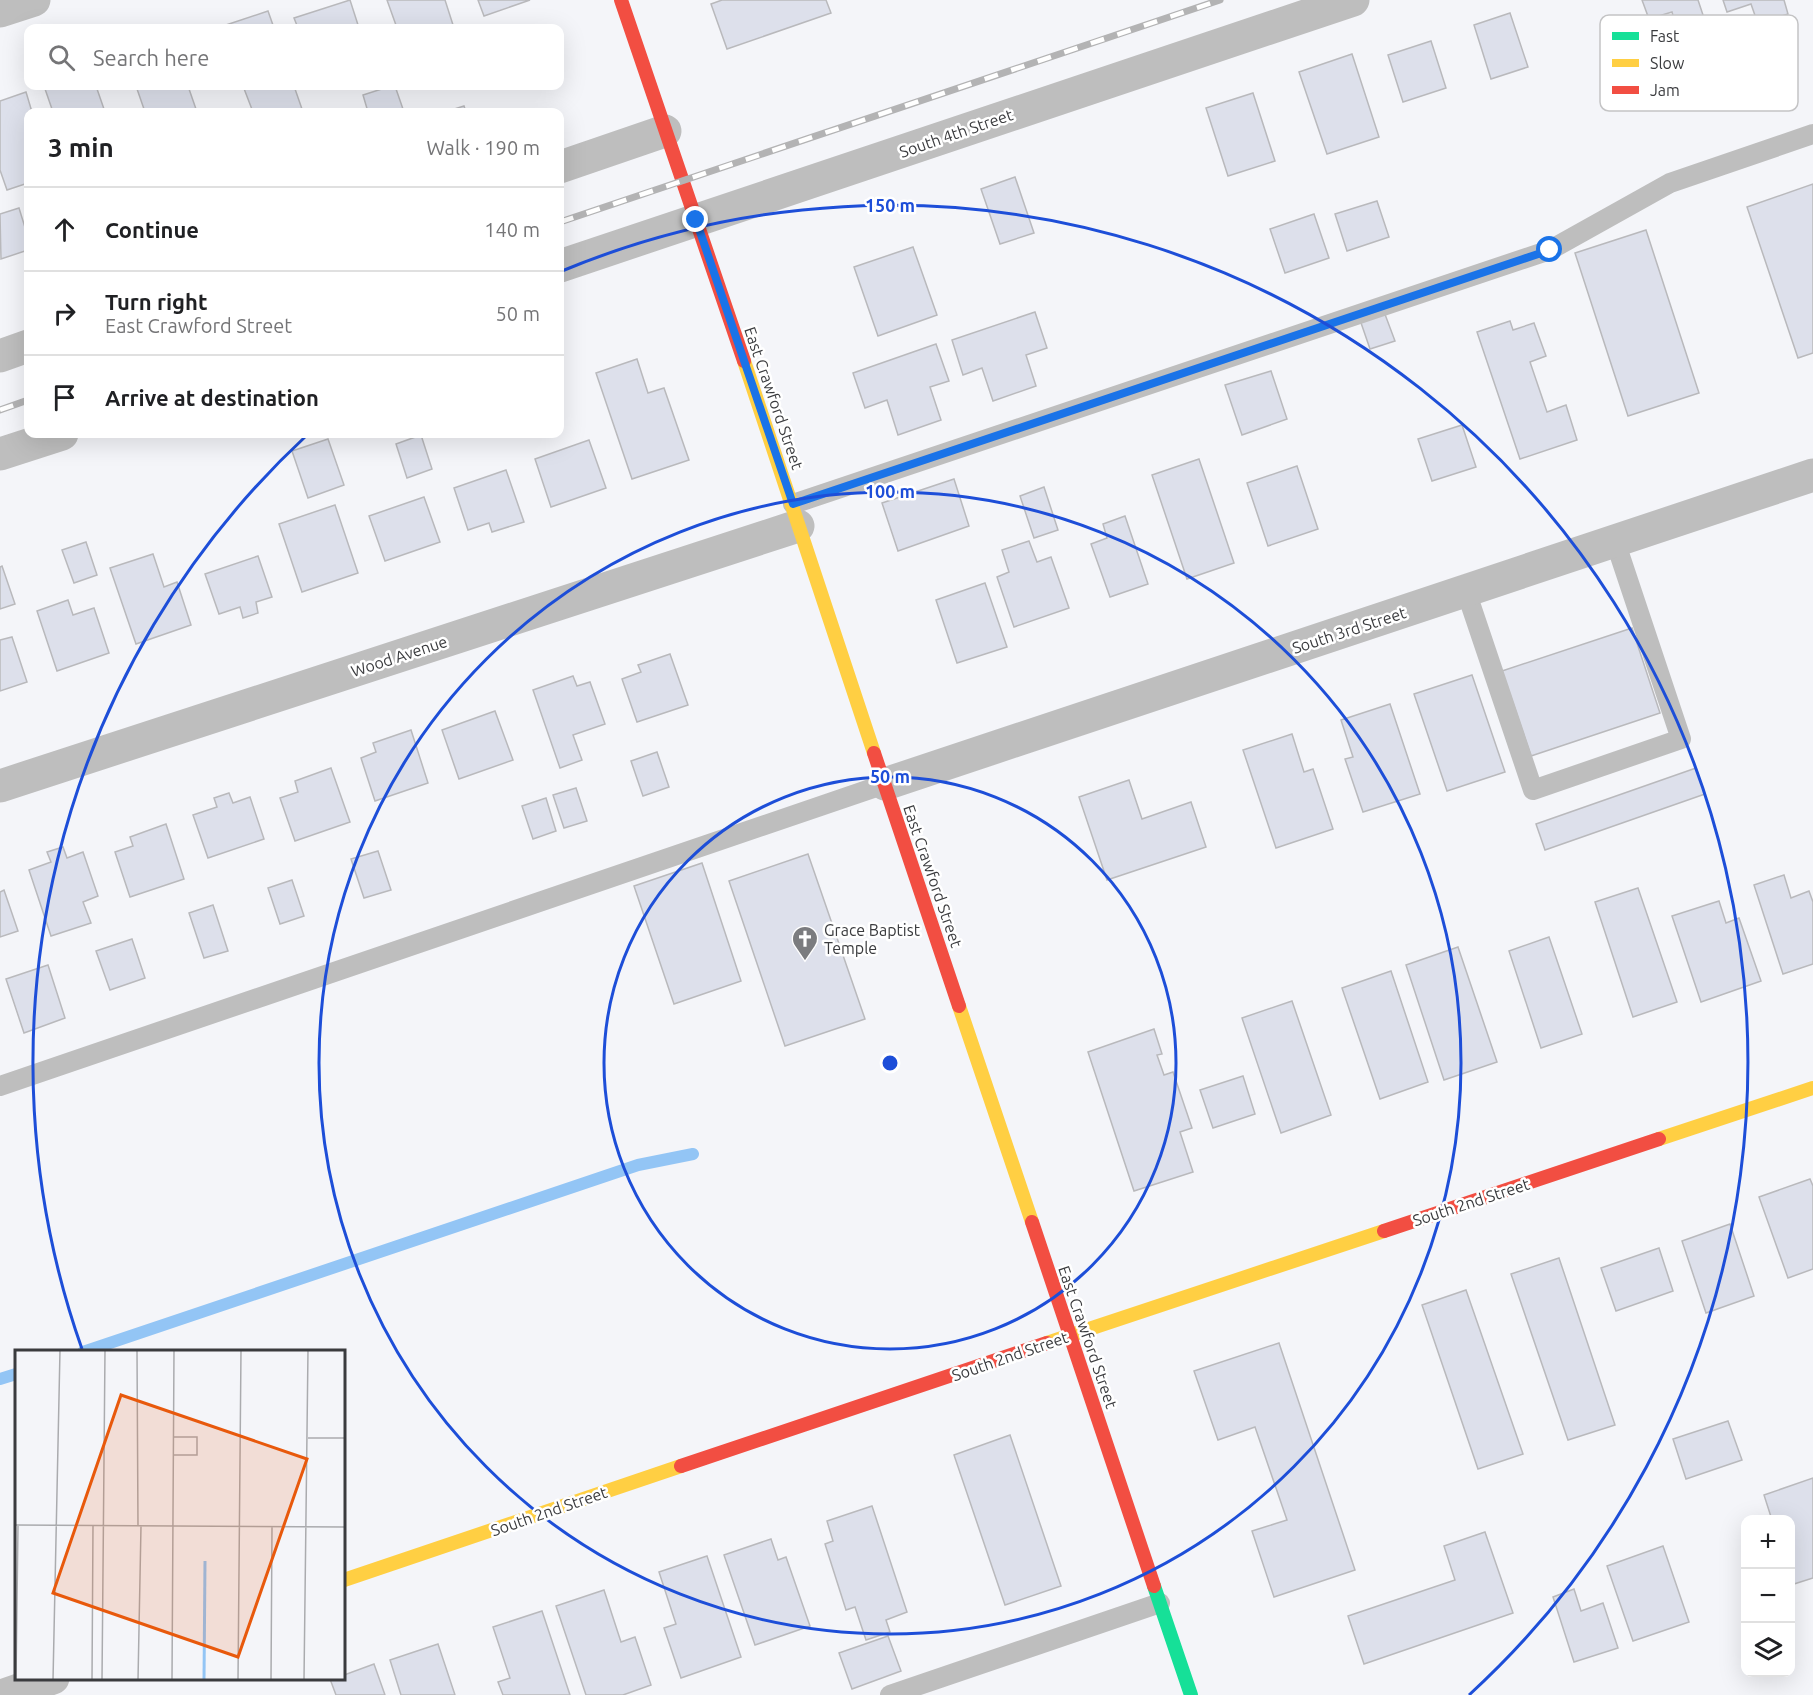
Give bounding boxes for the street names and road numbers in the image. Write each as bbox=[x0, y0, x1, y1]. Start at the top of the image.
street label: South 4th Street bbox=[897, 105, 1016, 161]
street label: East Crawford Street bbox=[741, 324, 807, 472]
street label: South 3rd Street bbox=[1290, 603, 1409, 657]
street label: Wood Avenue bbox=[349, 632, 449, 680]
street label: East Crawford Street bbox=[900, 802, 966, 950]
street label: South 2nd Street bbox=[1410, 1174, 1532, 1229]
street label: East Crawford Street bbox=[1055, 1263, 1121, 1411]
street label: South 2nd Street bbox=[949, 1327, 1071, 1384]
street label: South 2nd Street bbox=[488, 1482, 610, 1539]

